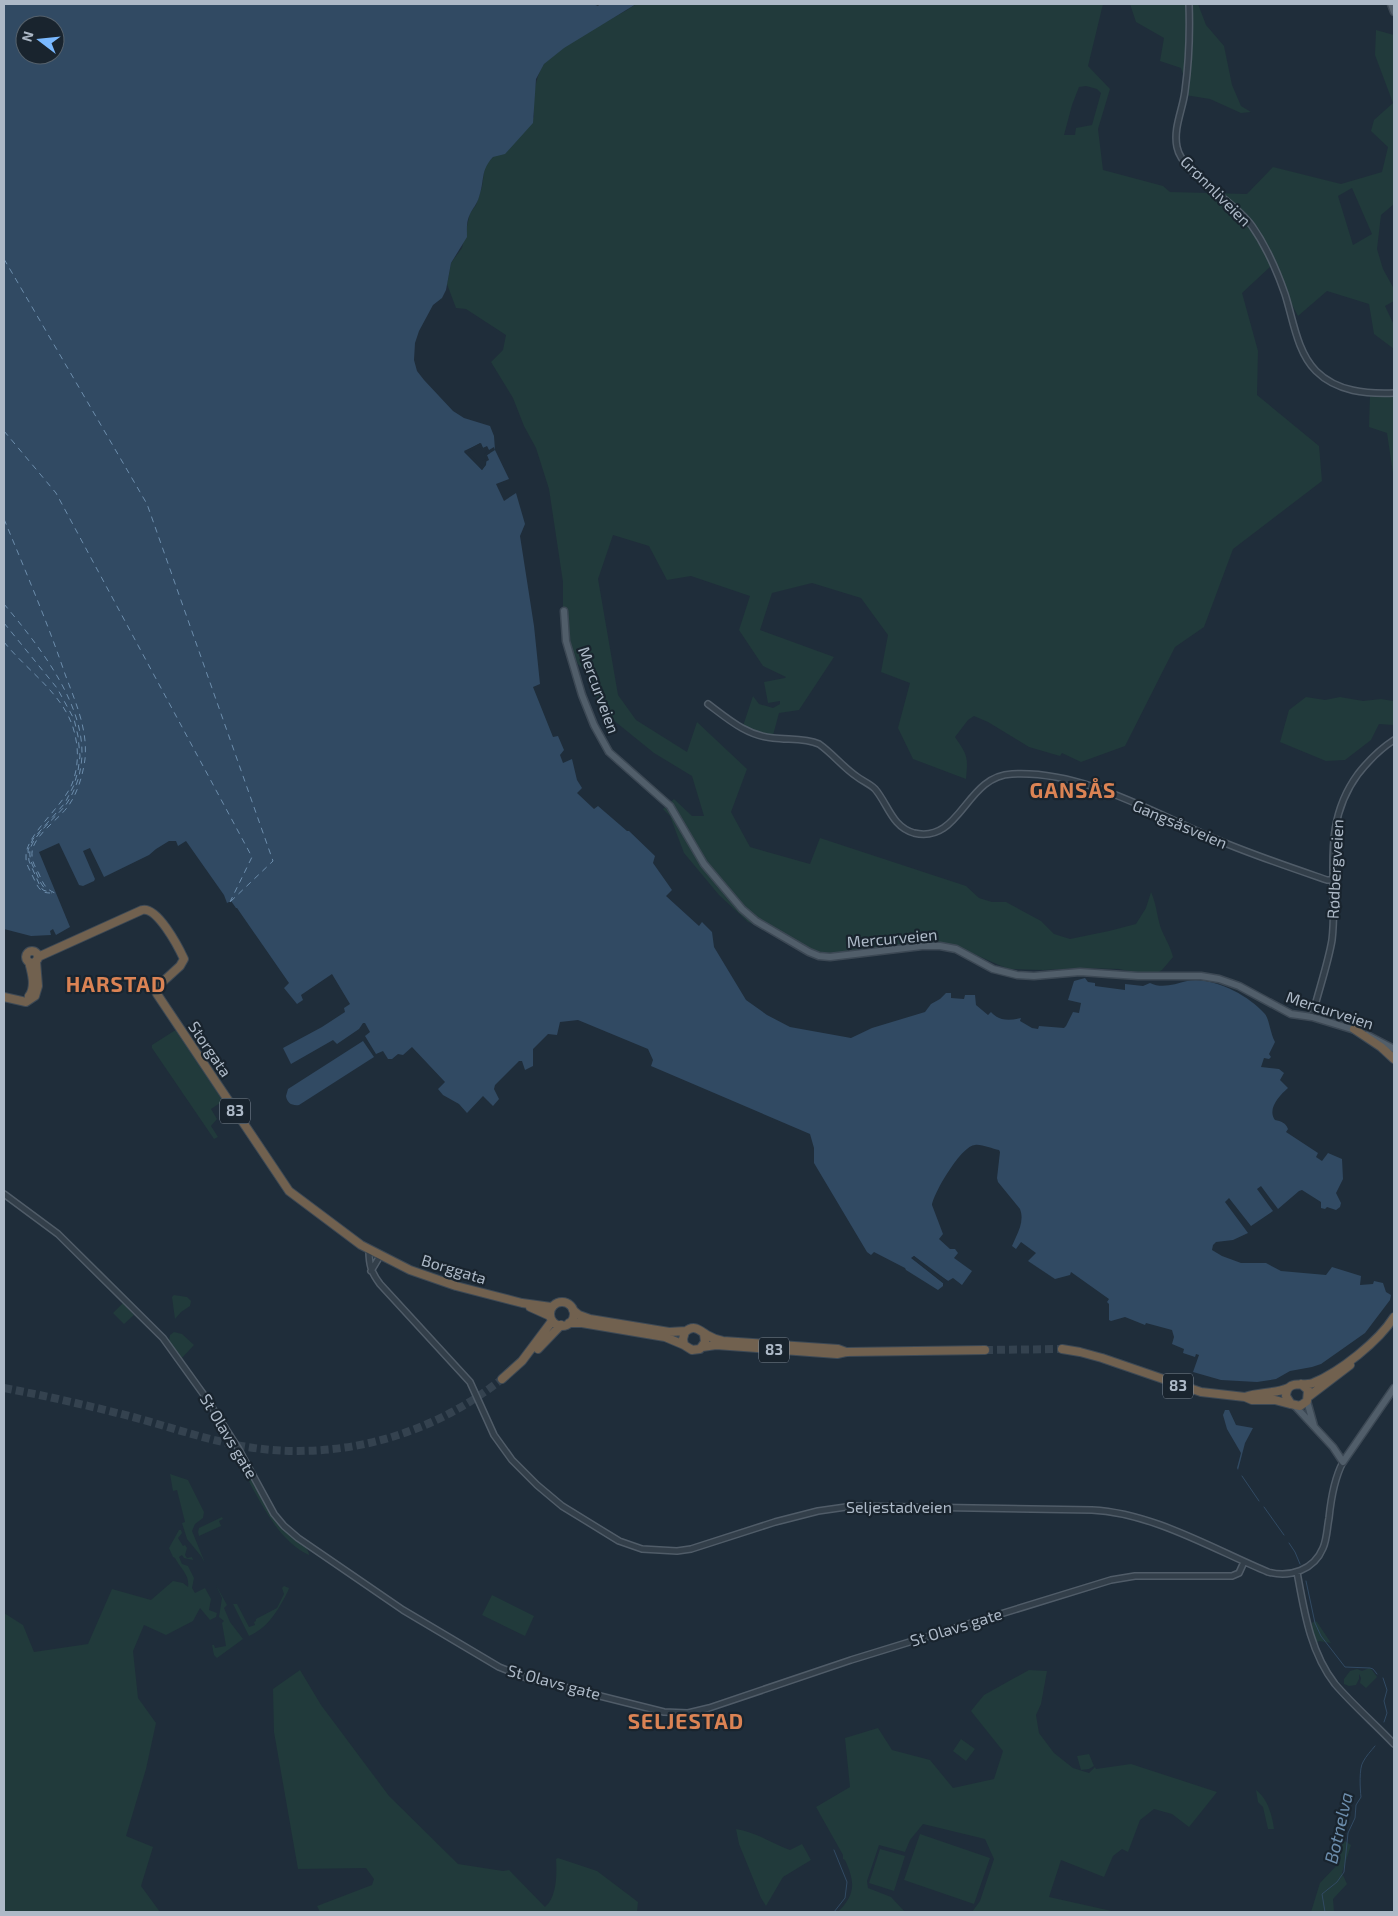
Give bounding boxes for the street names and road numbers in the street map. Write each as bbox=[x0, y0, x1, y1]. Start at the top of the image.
street label: Grønnliveien bbox=[1177, 152, 1255, 230]
street label: Mercurveien bbox=[575, 644, 624, 736]
street label: Gangsåsveien bbox=[1130, 795, 1230, 852]
street label: Rødbergveien bbox=[1322, 819, 1347, 919]
street label: Mercurveien bbox=[846, 924, 938, 951]
street label: Mercurveien bbox=[1284, 986, 1376, 1033]
street label: Storgata bbox=[185, 1017, 236, 1080]
road number: 83 bbox=[220, 1098, 250, 1124]
street label: Borggata bbox=[419, 1250, 489, 1287]
road number: 83 bbox=[759, 1338, 789, 1362]
road number: 83 bbox=[1163, 1374, 1193, 1398]
street label: St Olavs gate bbox=[197, 1390, 262, 1481]
street label: Seljestadveien bbox=[846, 1497, 952, 1517]
street label: St Olavs gate bbox=[908, 1604, 1004, 1650]
street label: St Olavs gate bbox=[506, 1660, 603, 1703]

